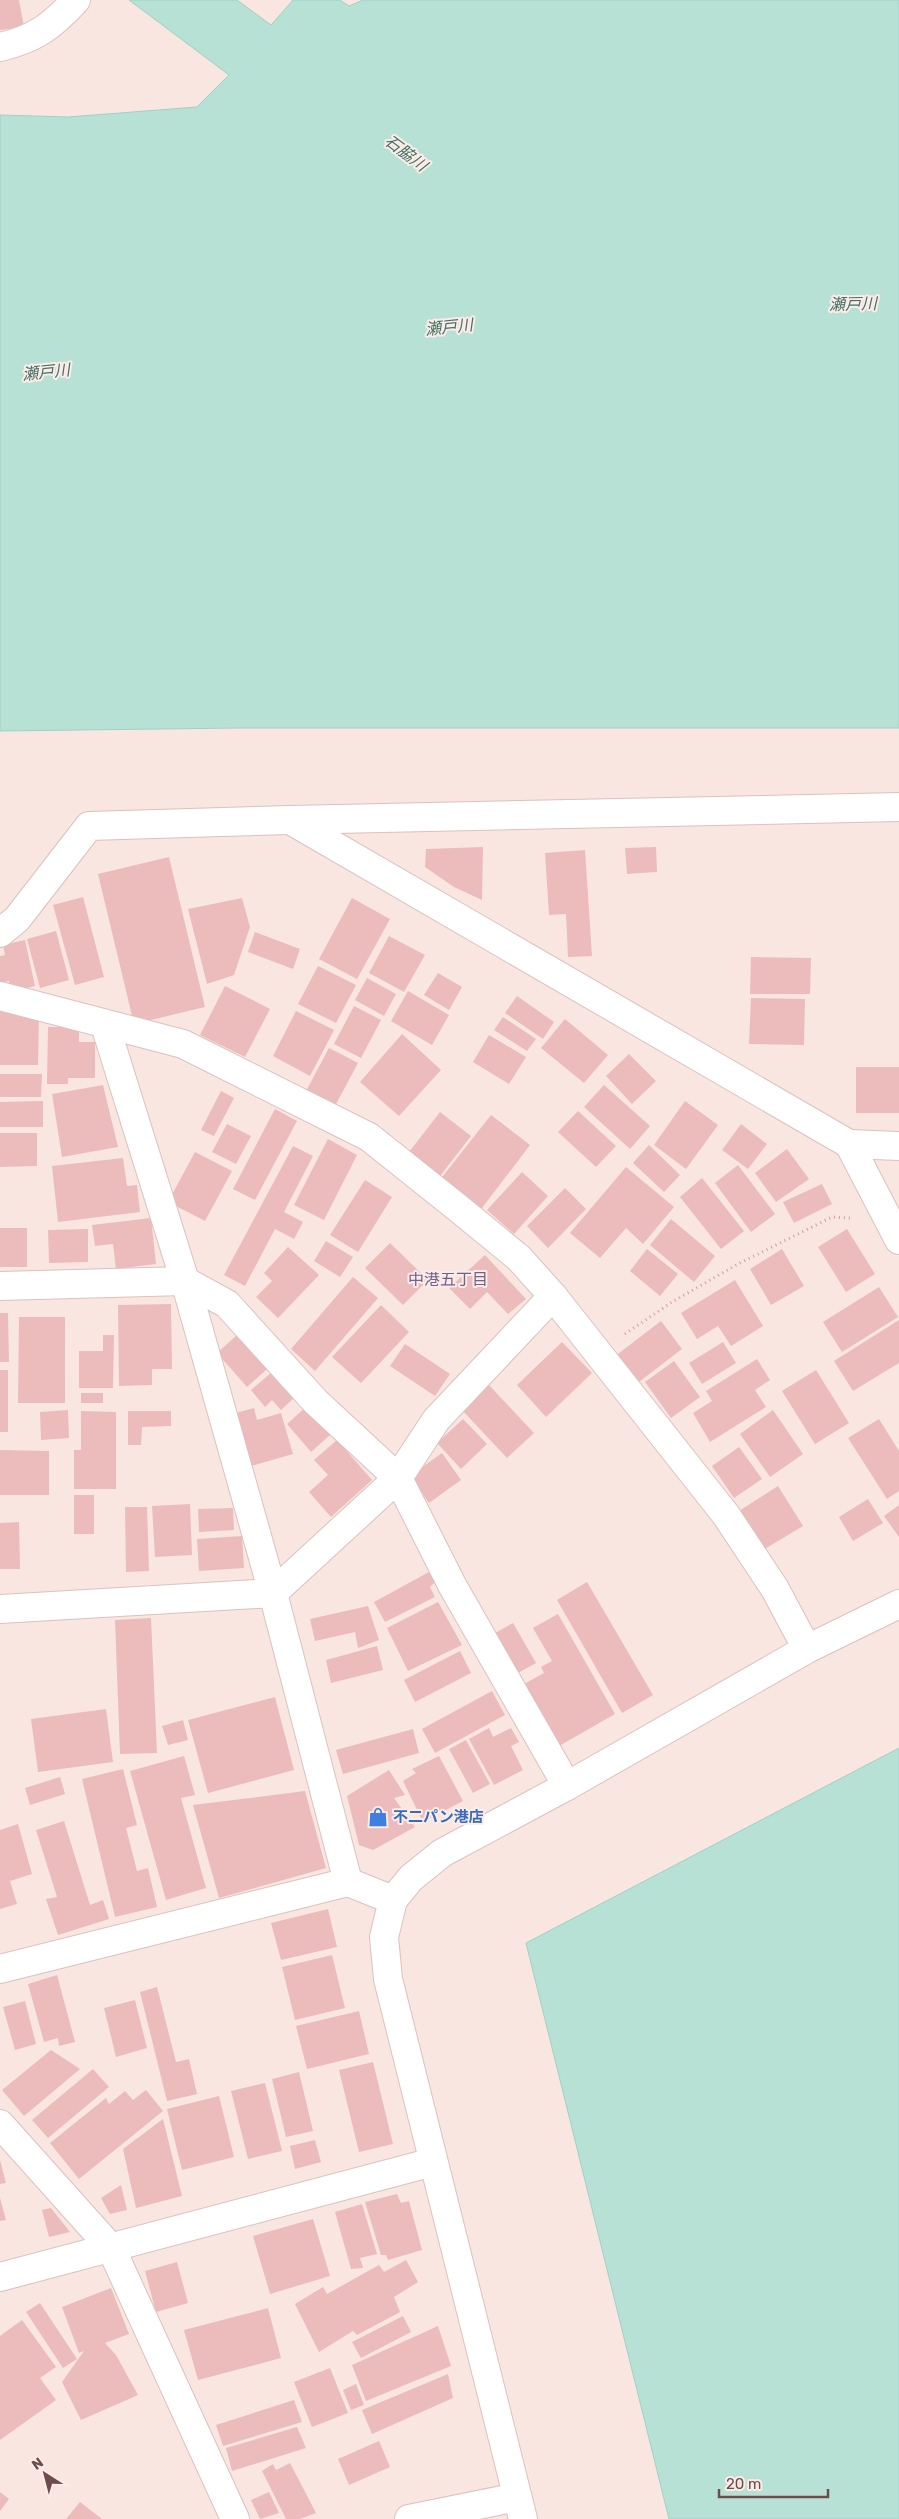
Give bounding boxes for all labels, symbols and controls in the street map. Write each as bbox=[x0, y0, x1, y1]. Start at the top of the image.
water label: 石脇川 bbox=[381, 131, 432, 176]
water label: 瀬戸川 bbox=[829, 294, 879, 314]
water label: 瀬戸川 bbox=[424, 315, 476, 339]
water label: 瀬戸川 bbox=[21, 360, 73, 384]
district label: 中港五丁目 bbox=[408, 1270, 488, 1289]
shop icon: 不二パン港店 bbox=[367, 1806, 389, 1828]
place label: 不二パン港店 bbox=[393, 1808, 484, 1826]
north arrow bbox=[20, 2449, 70, 2499]
text: N bbox=[29, 2454, 47, 2474]
scale bar bbox=[719, 2466, 828, 2498]
text: 20 m bbox=[726, 2475, 761, 2493]

